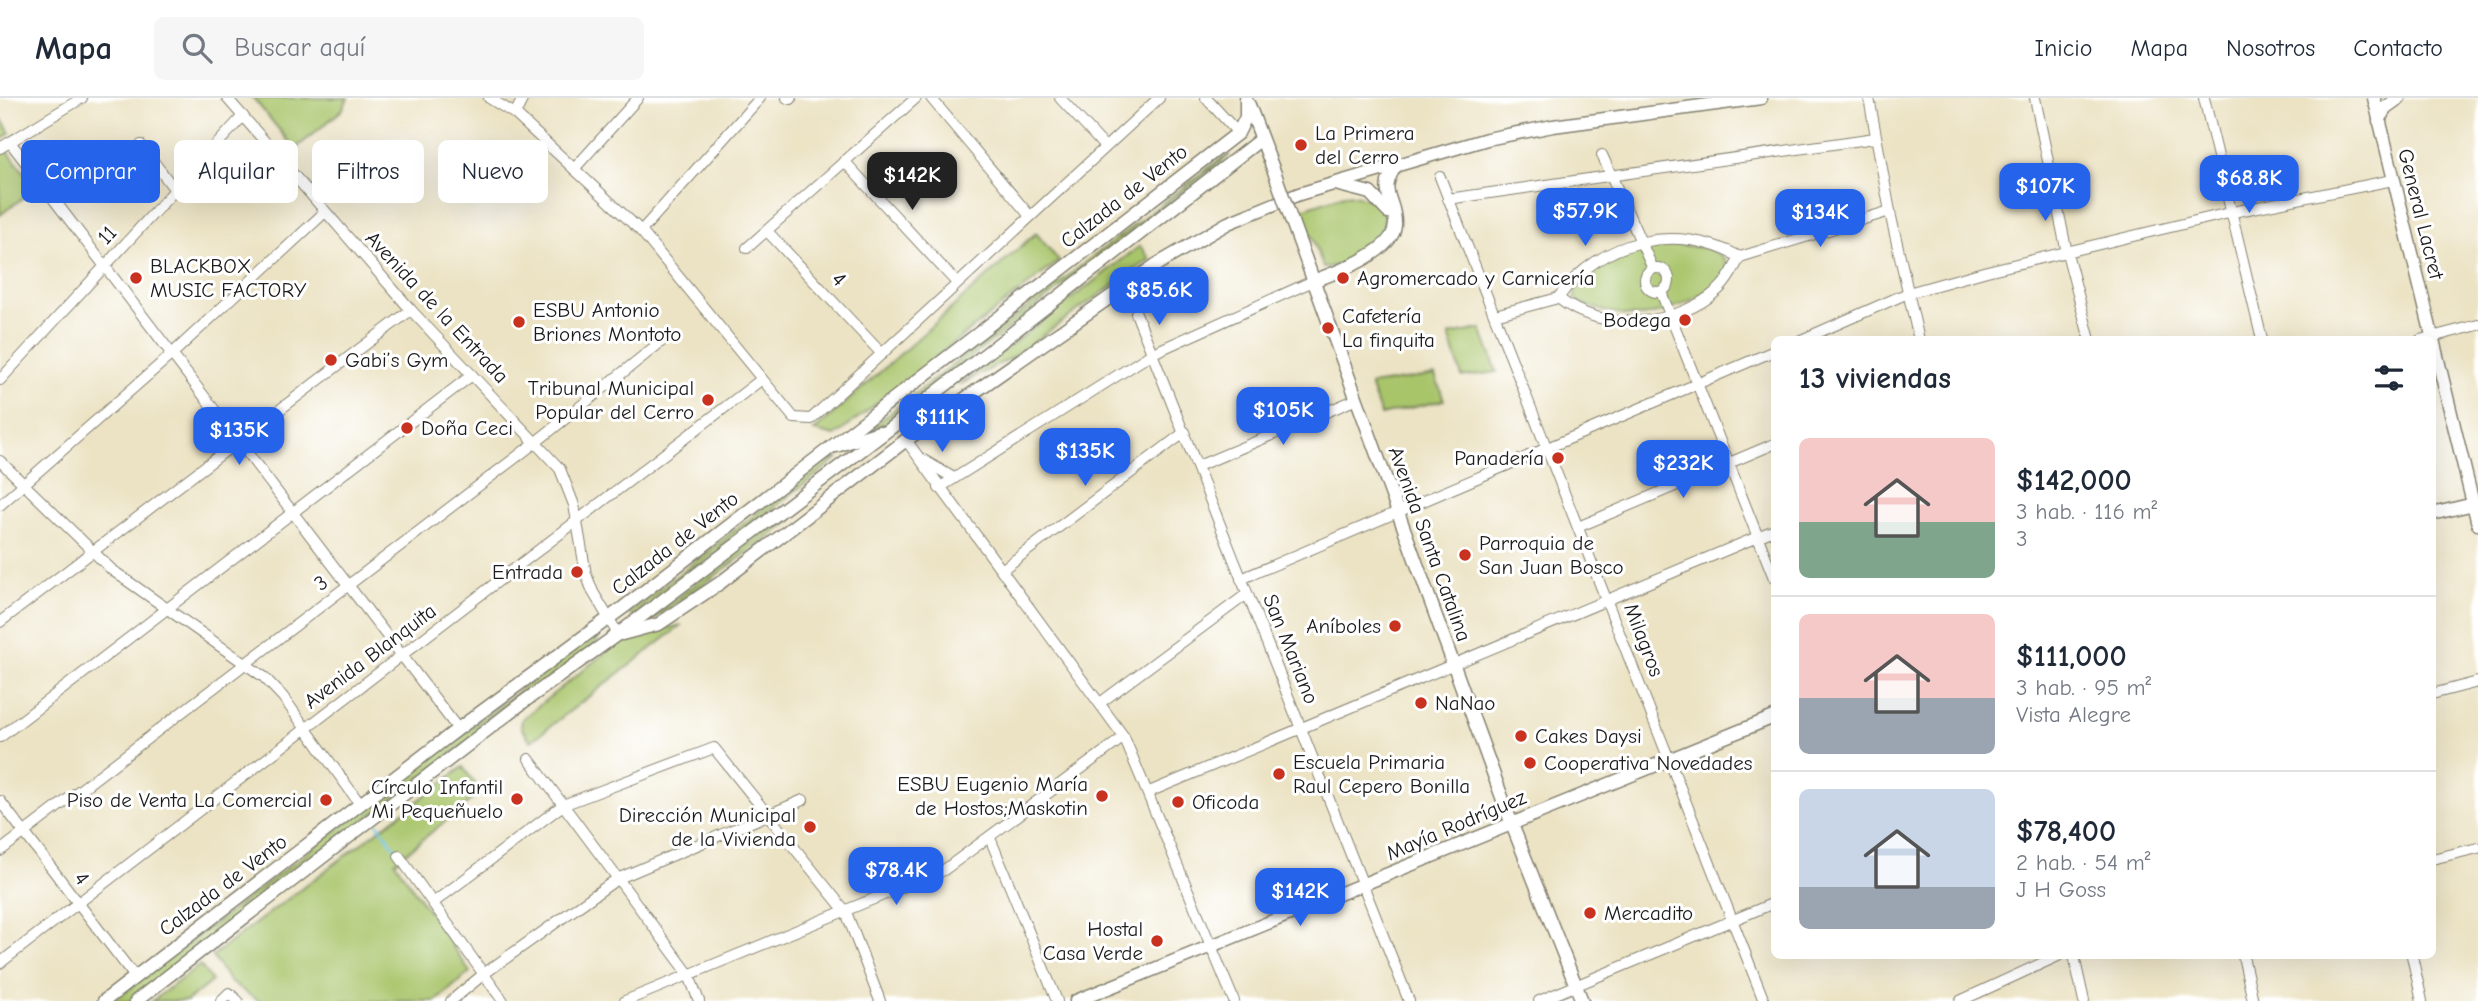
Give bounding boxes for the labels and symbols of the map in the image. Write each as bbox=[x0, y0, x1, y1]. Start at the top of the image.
place label: La Primera del Cerro bbox=[1315, 121, 1415, 169]
marker: La Primera del Cerro bbox=[1293, 137, 1309, 153]
street label: Calzada de Vento bbox=[1056, 139, 1192, 253]
street label: General Lacret bbox=[2393, 146, 2449, 283]
pin: $142K bbox=[863, 152, 961, 212]
pin: $68.8K bbox=[2192, 156, 2306, 215]
pin: $107K bbox=[1996, 164, 2094, 223]
pin: $57.9K bbox=[1528, 188, 1642, 248]
pin: $134K bbox=[1771, 190, 1869, 249]
street label: 11 bbox=[93, 221, 121, 249]
street label: Avenida de la Entrada bbox=[361, 226, 513, 388]
place label: BLACKBOX MUSIC FACTORY bbox=[150, 254, 307, 302]
place label: Agromercado y Carnicería bbox=[1357, 266, 1595, 290]
street label: 4 bbox=[827, 267, 851, 291]
pin: $85.6K bbox=[1102, 268, 1216, 327]
marker: BLACKBOX MUSIC FACTORY bbox=[128, 270, 144, 286]
marker: Agromercado y Carnicería bbox=[1335, 270, 1351, 286]
place label: ESBU Antonio Briones Montoto bbox=[533, 298, 681, 346]
place label: Cafetería La finquita bbox=[1342, 304, 1435, 352]
place label: Bodega bbox=[1603, 308, 1671, 332]
marker: Bodega bbox=[1677, 312, 1693, 328]
marker: ESBU Antonio Briones Montoto bbox=[511, 314, 527, 330]
marker: Cafetería La finquita bbox=[1320, 320, 1336, 336]
place label: Gabi’s Gym bbox=[345, 348, 448, 372]
marker: Gabi’s Gym bbox=[323, 352, 339, 368]
place label: Tribunal Municipal Popular del Cerro bbox=[528, 376, 694, 424]
pin: $105K bbox=[1234, 388, 1332, 447]
marker: Tribunal Municipal Popular del Cerro bbox=[700, 392, 716, 408]
pin: $111K bbox=[893, 394, 991, 454]
pin: $135K bbox=[190, 408, 288, 467]
place label: Doña Ceci bbox=[421, 416, 513, 440]
marker: Doña Ceci bbox=[399, 420, 415, 436]
pin: $135K bbox=[1036, 428, 1134, 488]
pin: $232K bbox=[1634, 440, 1732, 500]
street label: Avenida Santa Catalina bbox=[1384, 443, 1476, 645]
place label: Panadería bbox=[1454, 446, 1544, 470]
marker: Panadería bbox=[1550, 450, 1566, 466]
street label: Calzada de Vento bbox=[607, 486, 743, 600]
place label: Parroquia de San Juan Bosco bbox=[1479, 531, 1624, 579]
marker: Parroquia de San Juan Bosco bbox=[1457, 547, 1473, 563]
place label: Entrada bbox=[492, 560, 563, 584]
marker: Entrada bbox=[569, 564, 585, 580]
street label: 3 bbox=[309, 570, 333, 596]
street label: San Mariano bbox=[1258, 591, 1324, 707]
street label: Avenida Blanquita bbox=[299, 599, 441, 713]
street label: Milagros bbox=[1619, 600, 1669, 680]
place label: Aníboles bbox=[1306, 614, 1381, 638]
marker: Aníboles bbox=[1387, 618, 1403, 634]
place label: NaNao bbox=[1435, 691, 1495, 715]
marker: NaNao bbox=[1413, 695, 1429, 711]
place label: Cakes Daysi bbox=[1535, 724, 1642, 748]
marker: Cakes Daysi bbox=[1513, 728, 1529, 744]
place label: Escuela Primaria Raul Cepero Bonilla bbox=[1293, 750, 1470, 798]
place label: Cooperativa Novedades bbox=[1544, 751, 1752, 775]
marker: Cooperativa Novedades bbox=[1522, 755, 1538, 771]
marker: Escuela Primaria Raul Cepero Bonilla bbox=[1271, 766, 1287, 782]
place label: ESBU Eugenio María de Hostos;Maskotin bbox=[897, 772, 1088, 820]
place label: Círculo Infantil Mi Pequeñuelo bbox=[371, 775, 503, 823]
street label: Mayía Rodríguez bbox=[1382, 785, 1530, 865]
place label: Piso de Venta La Comercial bbox=[67, 788, 312, 812]
marker: ESBU Eugenio María de Hostos;Maskotin bbox=[1094, 788, 1110, 804]
place label: Oficoda bbox=[1192, 790, 1259, 814]
marker: Círculo Infantil Mi Pequeñuelo bbox=[509, 791, 525, 807]
marker: Piso de Venta La Comercial bbox=[318, 792, 334, 808]
marker: Oficoda bbox=[1170, 794, 1186, 810]
place label: Dirección Municipal de la Vivienda bbox=[619, 803, 796, 851]
marker: Dirección Municipal de la Vivienda bbox=[802, 819, 818, 835]
street label: Calzada de Vento bbox=[154, 829, 292, 941]
pin: $78.4K bbox=[839, 848, 953, 907]
street label: 4 bbox=[69, 867, 95, 889]
pin: $142K bbox=[1251, 868, 1349, 928]
place label: Mercadito bbox=[1604, 901, 1693, 925]
marker: Mercadito bbox=[1582, 905, 1598, 921]
place label: Hostal Casa Verde bbox=[1043, 917, 1143, 965]
marker: Hostal Casa Verde bbox=[1149, 933, 1165, 949]

